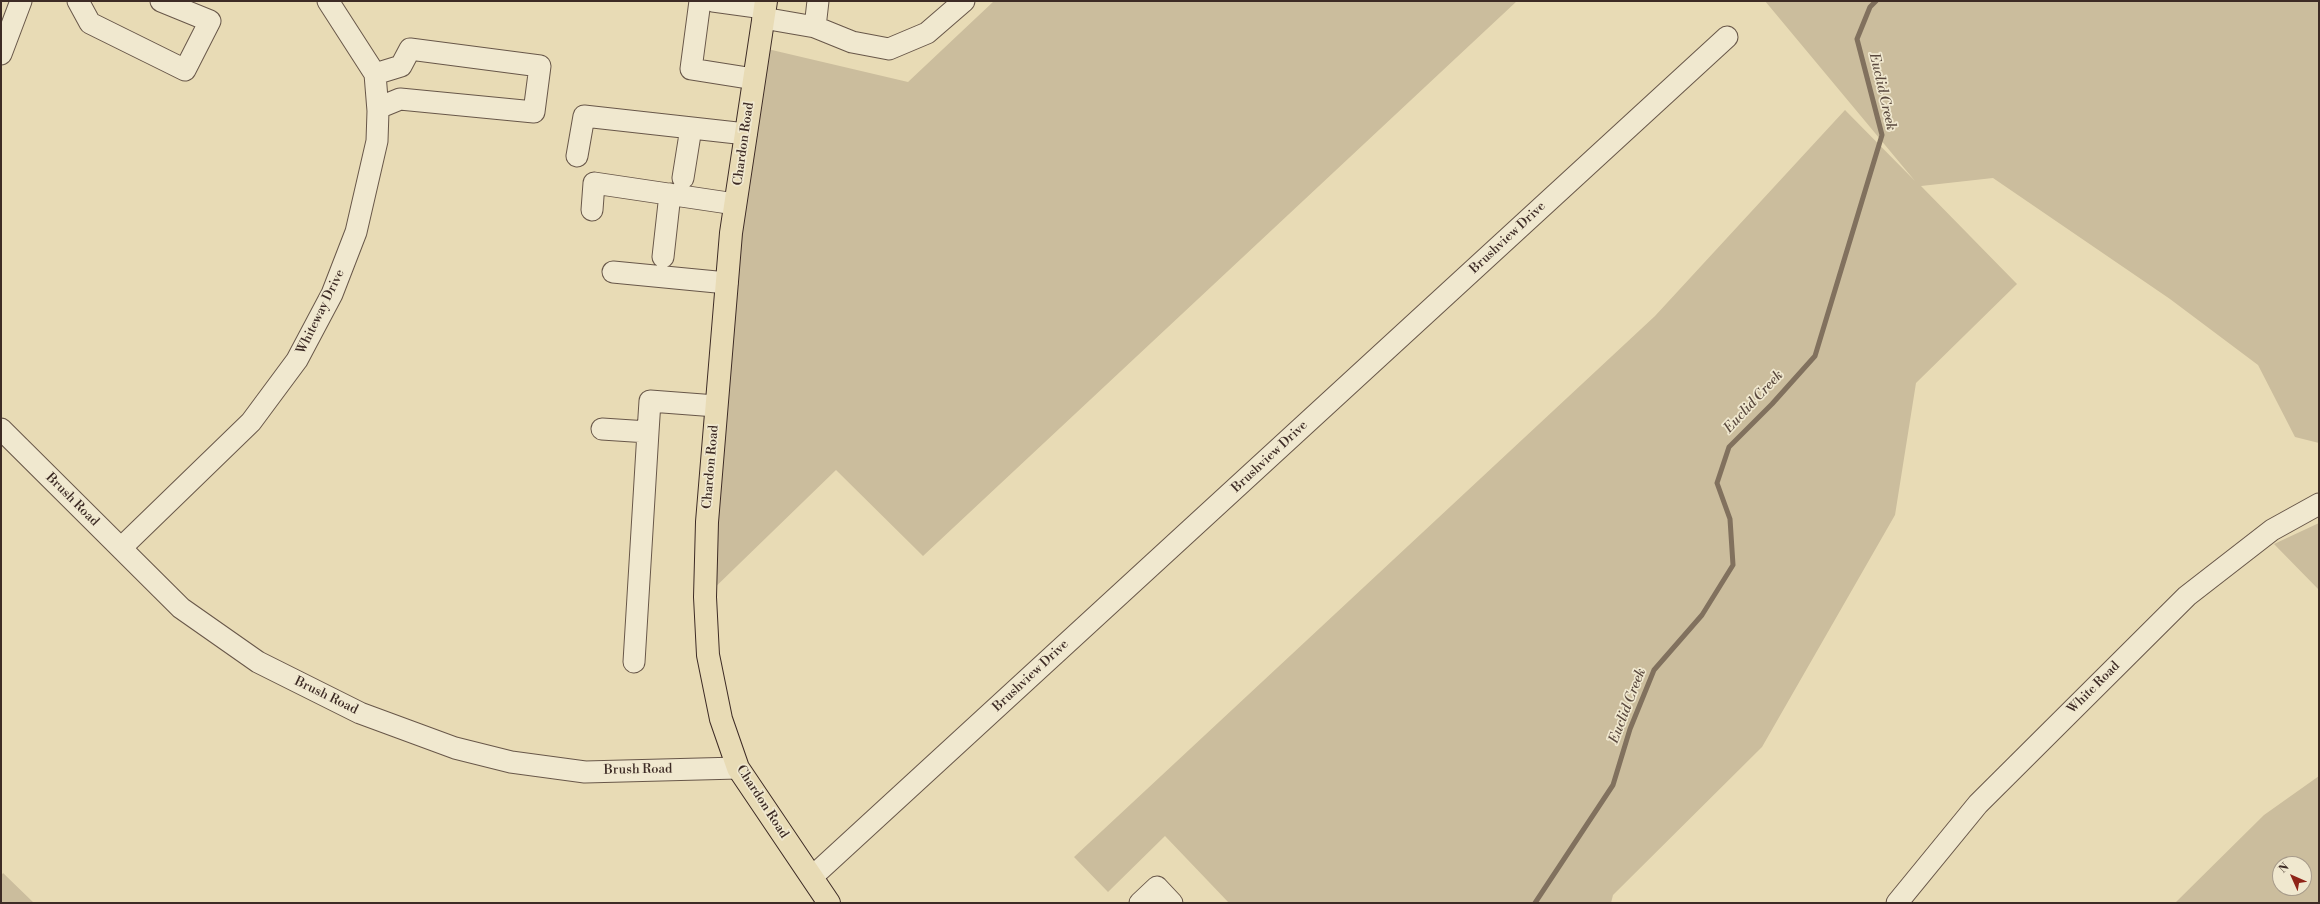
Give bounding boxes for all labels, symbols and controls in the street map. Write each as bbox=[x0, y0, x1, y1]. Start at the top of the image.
water label: Euclid Creek bbox=[1865, 52, 1899, 132]
street label: Chardon Road bbox=[730, 101, 758, 187]
street label: Brushview Drive bbox=[1467, 199, 1549, 277]
street label: Whiteway Drive bbox=[294, 267, 348, 357]
water label: Euclid Creek bbox=[1721, 367, 1787, 437]
street label: Brushview Drive bbox=[1229, 418, 1311, 496]
street label: Chardon Road bbox=[700, 424, 722, 510]
street label: Brush Road bbox=[42, 470, 102, 530]
street label: Brushview Drive bbox=[990, 637, 1072, 715]
street label: White Road bbox=[2065, 659, 2123, 717]
water label: Euclid Creek bbox=[1606, 666, 1650, 746]
street label: Brush Road bbox=[292, 674, 360, 718]
street label: Brush Road bbox=[603, 762, 673, 778]
street label: Chardon Road bbox=[733, 763, 791, 841]
north arrow bbox=[2272, 856, 2312, 896]
text: N bbox=[2276, 860, 2292, 876]

